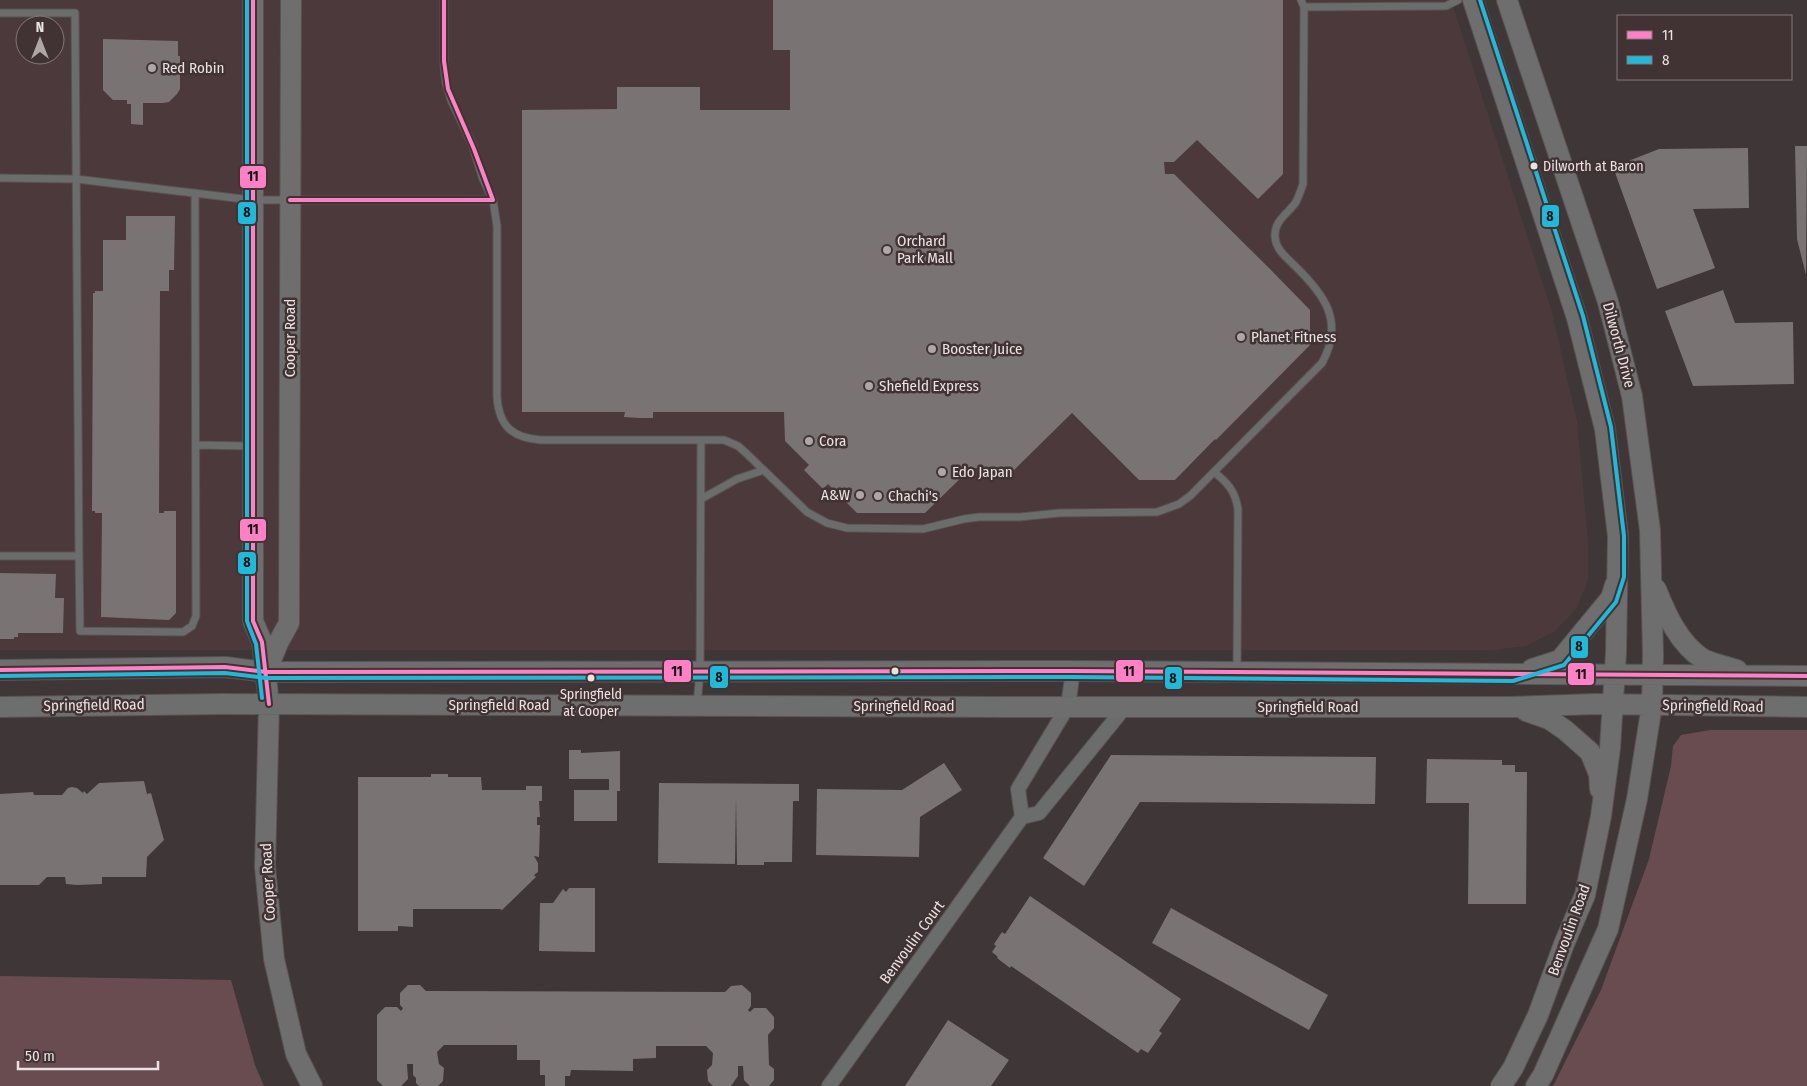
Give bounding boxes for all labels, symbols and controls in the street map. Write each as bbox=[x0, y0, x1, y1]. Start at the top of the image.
north arrow bbox=[15, 15, 65, 65]
legend bbox=[1617, 15, 1792, 80]
text: N bbox=[36, 19, 44, 36]
text: 11 bbox=[1662, 26, 1674, 44]
text: 8 bbox=[1662, 51, 1670, 69]
place label: Red Robin bbox=[162, 59, 224, 77]
marker: Red Robin bbox=[146, 62, 158, 74]
place label: Dilworth at Baron bbox=[1543, 158, 1644, 175]
marker: Dilworth at Baron bbox=[1529, 161, 1539, 171]
line badge: 11 bbox=[239, 165, 267, 189]
text: 11 bbox=[247, 168, 259, 185]
line badge: 8 bbox=[237, 201, 257, 225]
text: 8 bbox=[243, 204, 251, 221]
line badge: 8 bbox=[1541, 204, 1560, 228]
text: 8 bbox=[1546, 208, 1554, 225]
place label: Orchard Park Mall bbox=[897, 232, 953, 267]
marker: Orchard Park Mall bbox=[881, 244, 893, 256]
street label: Cooper Road bbox=[281, 299, 299, 377]
street label: Dilworth Drive bbox=[1599, 300, 1639, 390]
place label: Planet Fitness bbox=[1251, 328, 1336, 346]
marker: Planet Fitness bbox=[1235, 331, 1247, 343]
place label: Booster Juice bbox=[942, 340, 1023, 358]
marker: Booster Juice bbox=[926, 343, 938, 355]
place label: Shefield Express bbox=[879, 377, 979, 395]
marker: Shefield Express bbox=[863, 380, 875, 392]
place label: Cora bbox=[819, 432, 846, 450]
marker: Cora bbox=[803, 435, 815, 447]
place label: Edo Japan bbox=[952, 463, 1013, 481]
marker: Edo Japan bbox=[936, 466, 948, 478]
place label: A&W bbox=[821, 486, 850, 504]
place label: Chachi's bbox=[888, 487, 938, 505]
marker: A&W bbox=[854, 489, 866, 501]
marker: Chachi's bbox=[872, 490, 884, 502]
line badge: 11 bbox=[239, 518, 267, 542]
text: 11 bbox=[247, 521, 259, 538]
line badge: 8 bbox=[237, 551, 257, 575]
text: 8 bbox=[243, 554, 251, 571]
line badge: 8 bbox=[1570, 635, 1589, 659]
text: 8 bbox=[1575, 638, 1583, 655]
line badge: 11 bbox=[663, 659, 692, 683]
line badge: 11 bbox=[1115, 659, 1144, 683]
line badge: 11 bbox=[1567, 662, 1595, 686]
text: 11 bbox=[671, 663, 683, 680]
text: 11 bbox=[1123, 663, 1135, 680]
line badge: 8 bbox=[709, 665, 729, 689]
unlabelled marker bbox=[890, 666, 900, 676]
line badge: 8 bbox=[1164, 666, 1183, 690]
text: 11 bbox=[1575, 666, 1587, 683]
text: 8 bbox=[715, 669, 723, 686]
text: 8 bbox=[1169, 670, 1177, 687]
marker: Springfield at Cooper bbox=[586, 673, 596, 683]
place label: Springfield at Cooper bbox=[560, 686, 622, 720]
street label: Springfield Road bbox=[43, 695, 145, 715]
street label: Springfield Road bbox=[448, 696, 550, 714]
street label: Springfield Road bbox=[1662, 696, 1764, 716]
street label: Springfield Road bbox=[853, 697, 955, 715]
street label: Springfield Road bbox=[1257, 698, 1359, 716]
street label: Cooper Road bbox=[257, 842, 279, 922]
street label: Benvoulin Road bbox=[1544, 882, 1594, 978]
street label: Benvoulin Court bbox=[876, 897, 948, 987]
scale bar bbox=[18, 1038, 158, 1070]
text: 50 m bbox=[25, 1047, 55, 1065]

